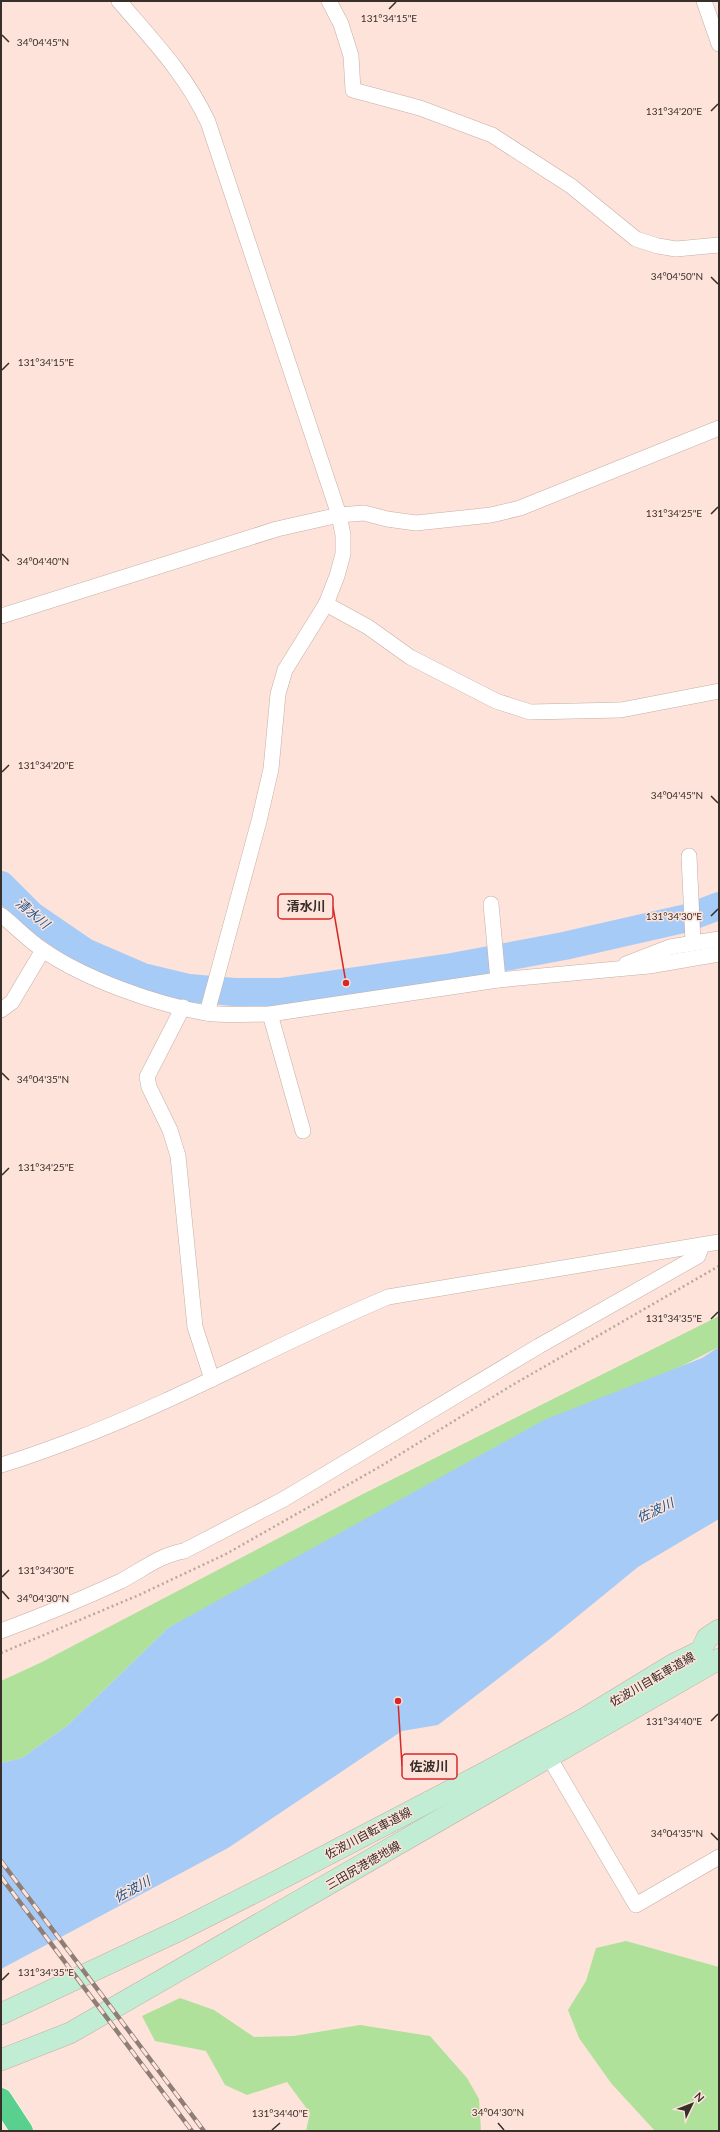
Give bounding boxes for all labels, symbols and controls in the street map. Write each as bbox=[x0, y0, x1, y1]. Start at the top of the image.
text: 131°34'15"E bbox=[361, 12, 417, 24]
text: 34°04'45"N bbox=[17, 36, 69, 48]
text: 131°34'20"E bbox=[646, 105, 702, 117]
text: 34°04'50"N bbox=[651, 270, 703, 282]
text: 131°34'15"E bbox=[18, 356, 74, 368]
text: 131°34'25"E bbox=[646, 507, 702, 519]
text: 34°04'40"N bbox=[17, 555, 69, 567]
text: 131°34'20"E bbox=[18, 759, 74, 771]
text: 34°04'45"N bbox=[651, 789, 703, 801]
water label: 清水川 bbox=[13, 894, 55, 933]
callout: 清水川 bbox=[278, 894, 333, 919]
text: 清水川 bbox=[286, 898, 326, 914]
text: 131°34'30"E bbox=[646, 910, 702, 922]
text: 34°04'35"N bbox=[17, 1073, 69, 1085]
text: 131°34'25"E bbox=[18, 1161, 74, 1173]
text: 131°34'35"E bbox=[646, 1312, 702, 1324]
water label: 佐波川 bbox=[634, 1494, 678, 1525]
text: 131°34'30"E bbox=[18, 1564, 74, 1576]
text: 34°04'30"N bbox=[17, 1592, 69, 1604]
street label: 佐波川自転車道線 bbox=[607, 1649, 697, 1709]
text: 131°34'40"E bbox=[646, 1715, 702, 1727]
callout: 佐波川 bbox=[402, 1754, 457, 1779]
text: 佐波川 bbox=[409, 1758, 449, 1774]
street label: 佐波川自転車道線 bbox=[322, 1804, 414, 1862]
text: 34°04'35"N bbox=[651, 1827, 703, 1839]
street label: 三田尻港徳地線 bbox=[323, 1838, 403, 1892]
water label: 佐波川 bbox=[111, 1872, 155, 1905]
text: 131°34'35"E bbox=[18, 1966, 74, 1978]
north arrow bbox=[672, 2084, 712, 2124]
text: N bbox=[692, 2089, 707, 2104]
text: 34°04'30"N bbox=[472, 2106, 524, 2118]
text: 131°34'40"E bbox=[252, 2107, 308, 2119]

